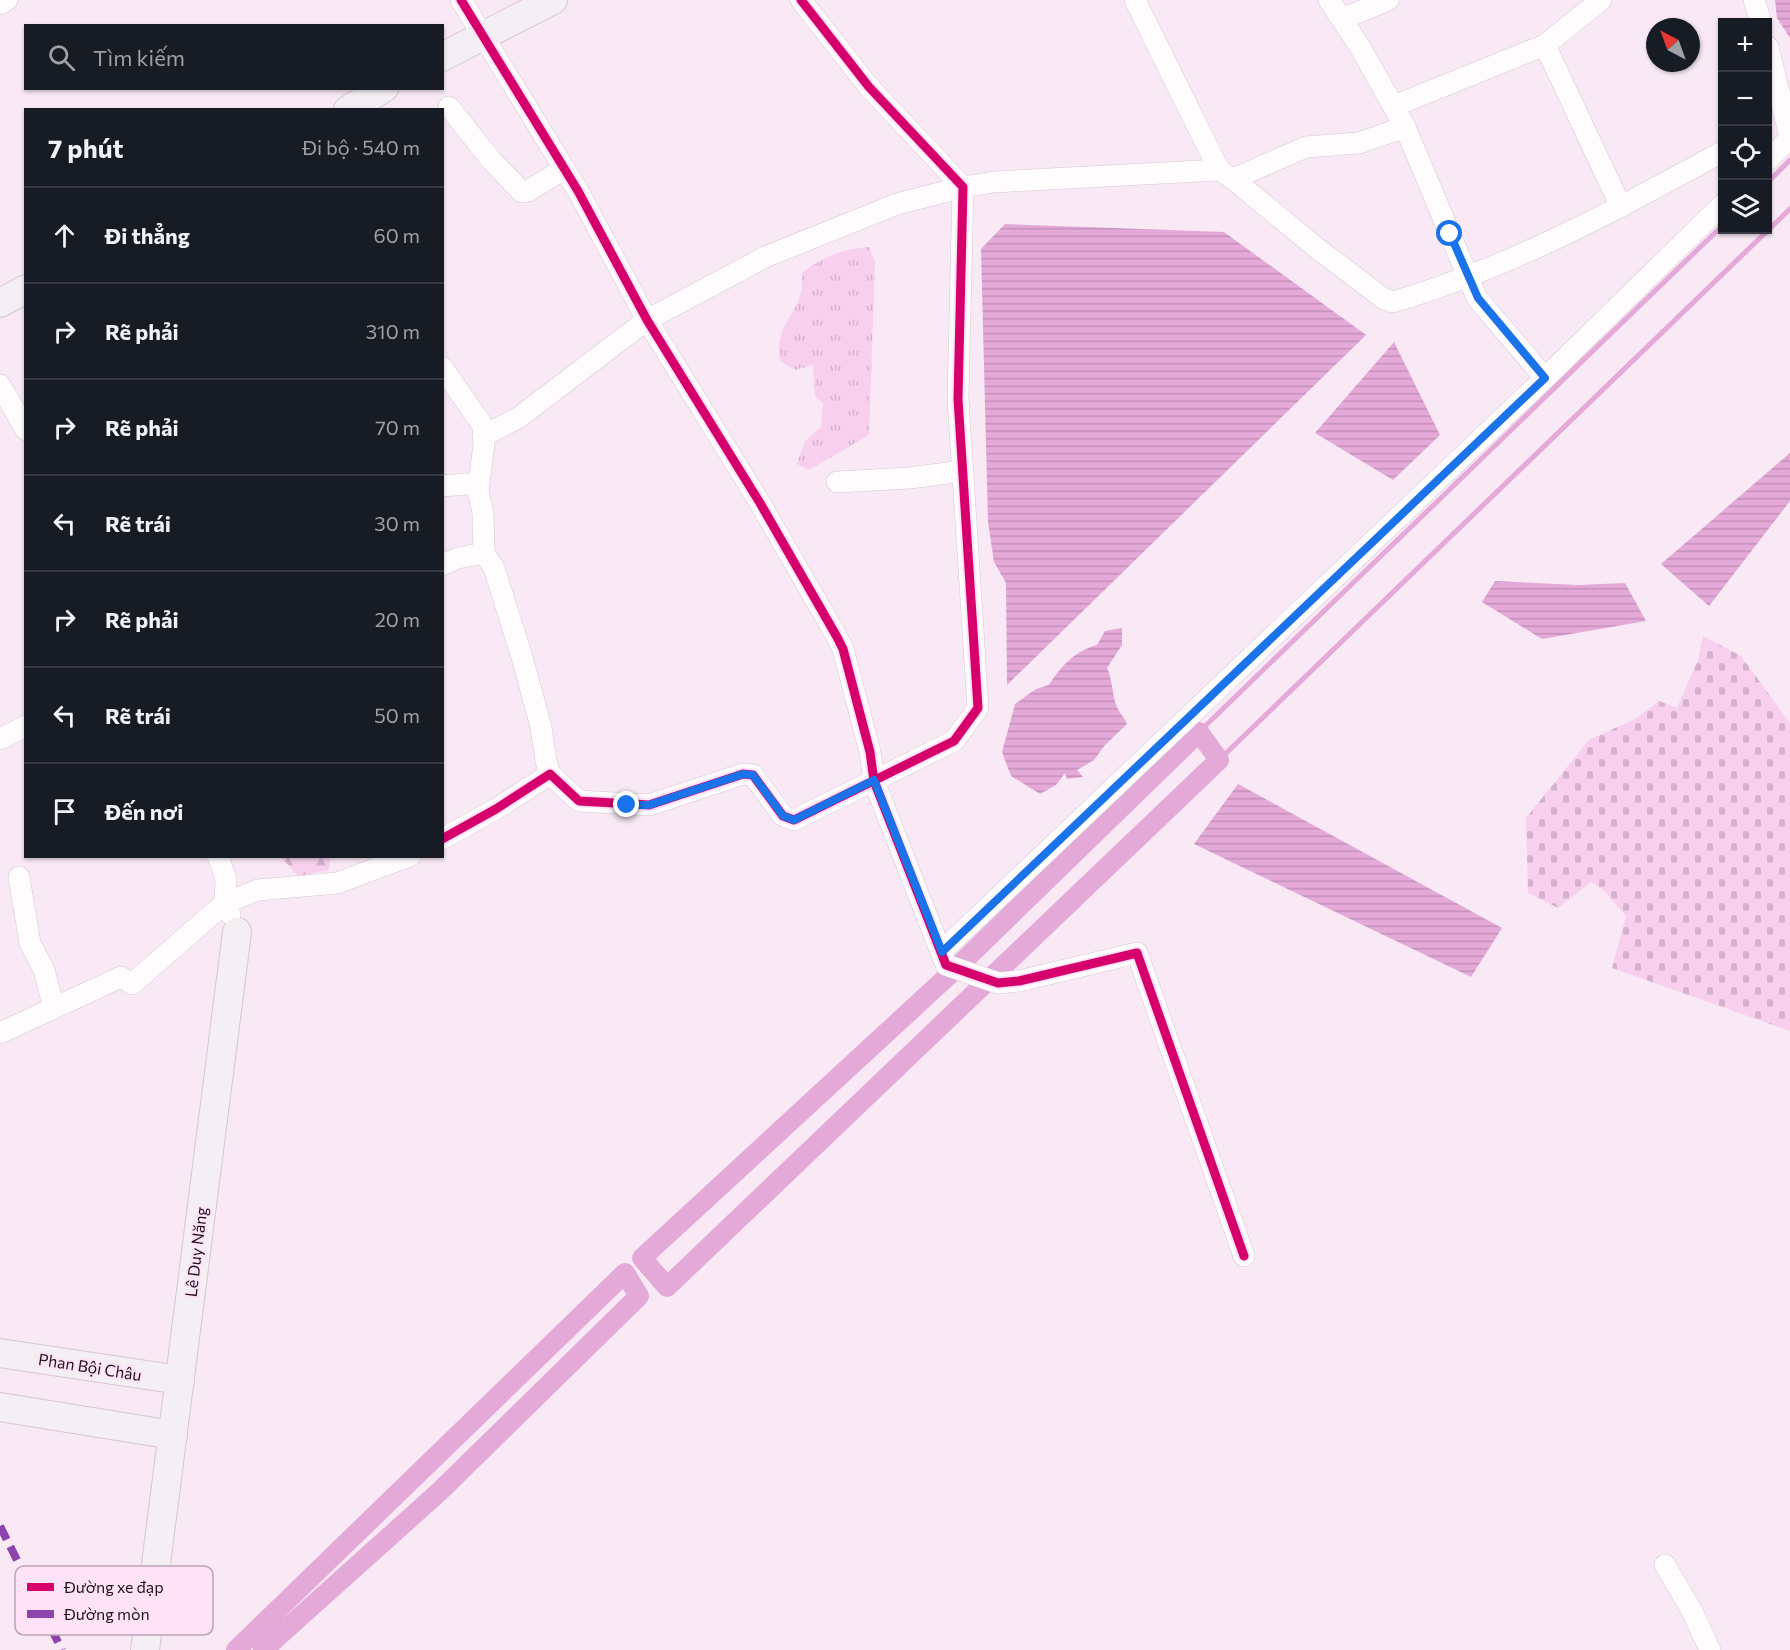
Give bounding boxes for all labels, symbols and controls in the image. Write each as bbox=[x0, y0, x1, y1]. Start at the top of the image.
north arrow bbox=[1646, 18, 1700, 72]
map controls bbox=[1718, 18, 1772, 234]
button: + bbox=[1718, 18, 1772, 72]
search box bbox=[24, 24, 444, 90]
icon: search bbox=[45, 41, 78, 74]
text: Tìm kiếm bbox=[93, 44, 185, 71]
button: − bbox=[1718, 72, 1772, 126]
button: locate bbox=[1718, 126, 1772, 180]
text: 7 phút bbox=[48, 132, 124, 163]
text: Đi bộ · 540 m bbox=[302, 135, 420, 159]
button: layers bbox=[1718, 180, 1772, 234]
icon: ahead bbox=[48, 219, 81, 252]
route start bbox=[1436, 220, 1462, 246]
text: Đi thẳng bbox=[105, 222, 190, 249]
text: 60 m bbox=[374, 223, 420, 247]
icon: right bbox=[48, 315, 81, 348]
text: Rẽ phải bbox=[105, 318, 179, 345]
text: 310 m bbox=[366, 319, 420, 343]
icon: right bbox=[48, 411, 81, 444]
text: Rẽ phải bbox=[105, 414, 179, 441]
text: 70 m bbox=[375, 415, 420, 439]
icon: left bbox=[48, 507, 81, 540]
text: Rẽ trái bbox=[105, 510, 171, 537]
text: 30 m bbox=[374, 511, 420, 535]
icon: right bbox=[48, 603, 81, 636]
text: Rẽ phải bbox=[105, 606, 179, 633]
text: 20 m bbox=[375, 607, 420, 631]
icon: left bbox=[48, 699, 81, 732]
text: Rẽ trái bbox=[105, 702, 171, 729]
text: 50 m bbox=[374, 703, 420, 727]
route end bbox=[613, 791, 639, 817]
icon: arrive bbox=[48, 795, 81, 828]
text: Đến nơi bbox=[105, 798, 183, 825]
street label: Lê Duy Năng bbox=[181, 1205, 211, 1298]
street label: Phan Bội Châu bbox=[37, 1349, 143, 1384]
legend bbox=[15, 1566, 213, 1635]
text: Đường xe đạp bbox=[63, 1577, 164, 1596]
text: Đường mòn bbox=[63, 1604, 150, 1623]

